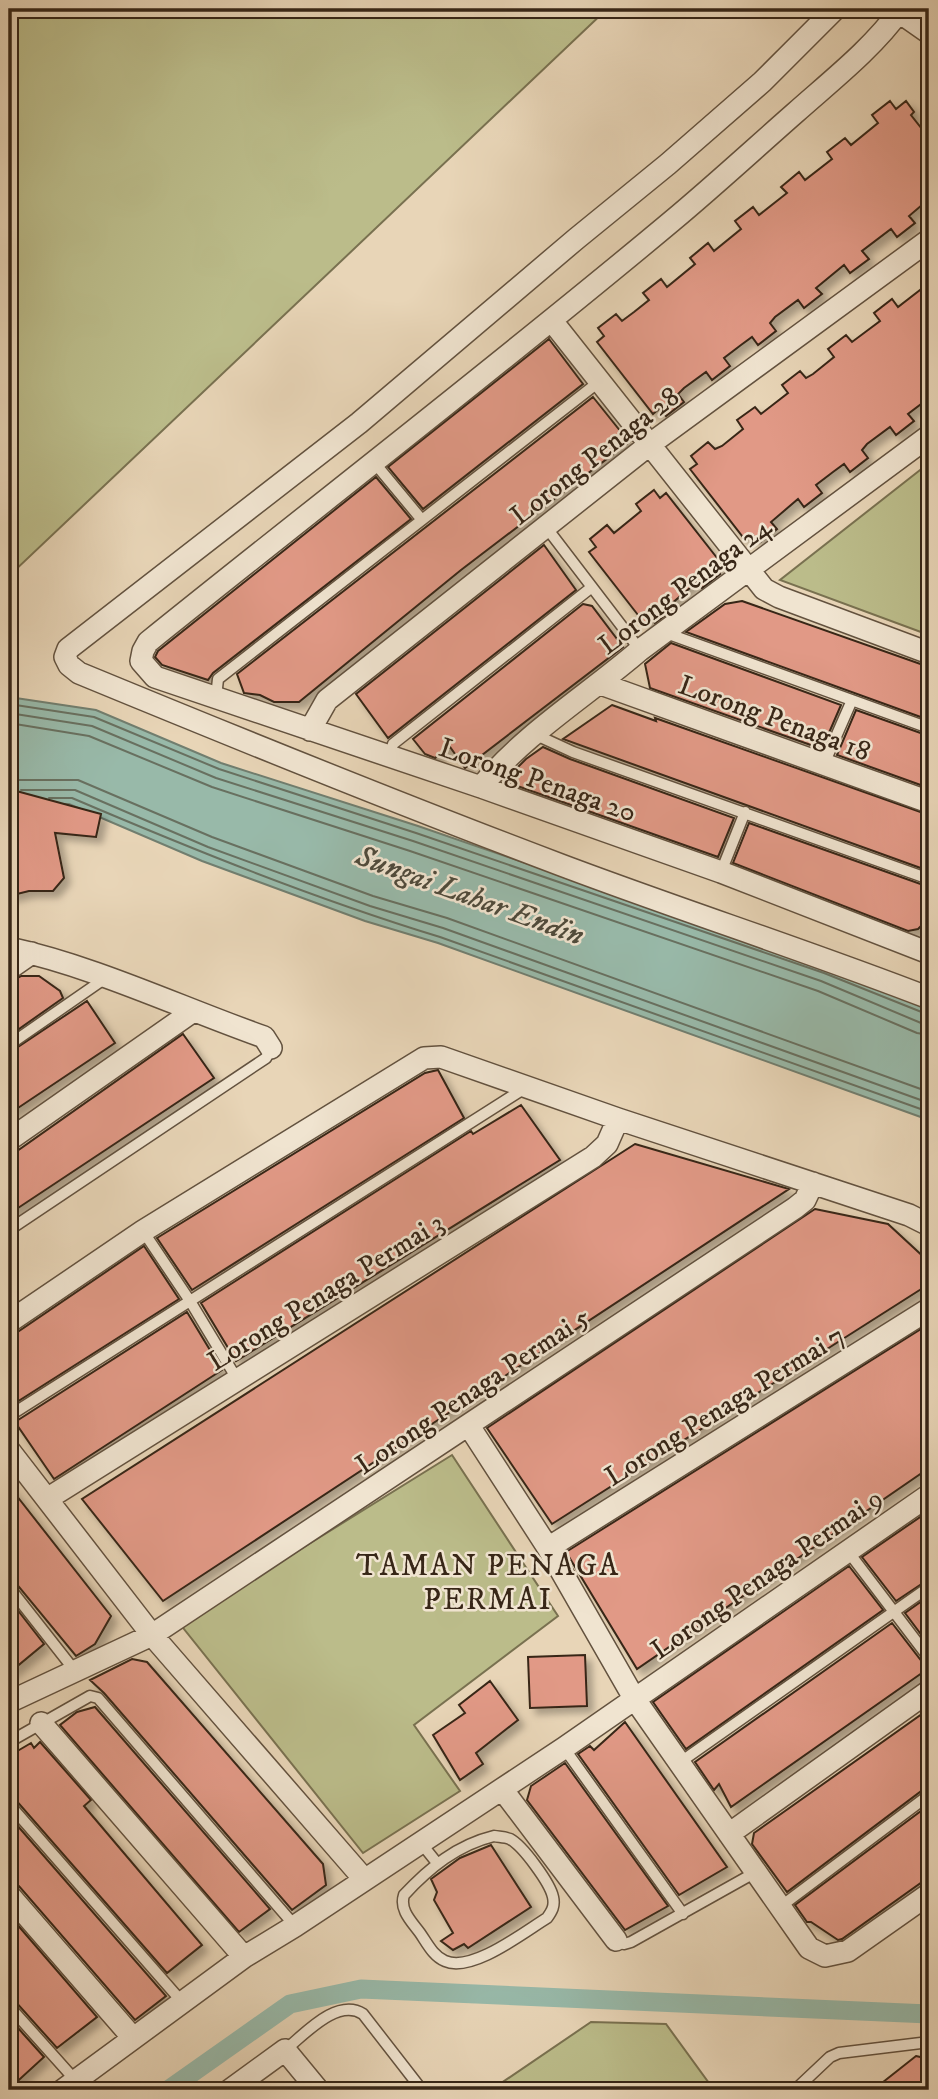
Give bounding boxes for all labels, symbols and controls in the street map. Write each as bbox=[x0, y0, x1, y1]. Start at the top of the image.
street label: Lorong Penaga 28 bbox=[503, 379, 687, 533]
street label: Lorong Penaga 24 bbox=[592, 509, 779, 663]
street label: Lorong Penaga 18 bbox=[674, 667, 875, 769]
street label: Lorong Penaga 20 bbox=[434, 730, 641, 831]
water label: Sungai Lahar Endin bbox=[349, 838, 589, 955]
street label: Lorong Penaga Permai 3 bbox=[201, 1205, 450, 1379]
street label: Lorong Penaga Permai 5 bbox=[349, 1300, 597, 1483]
street label: Lorong Penaga Permai 7 bbox=[598, 1318, 851, 1494]
street label: Lorong Penaga Permai 9 bbox=[644, 1481, 890, 1668]
district label: TAMAN PENAGA PERMAI bbox=[356, 1548, 620, 1619]

